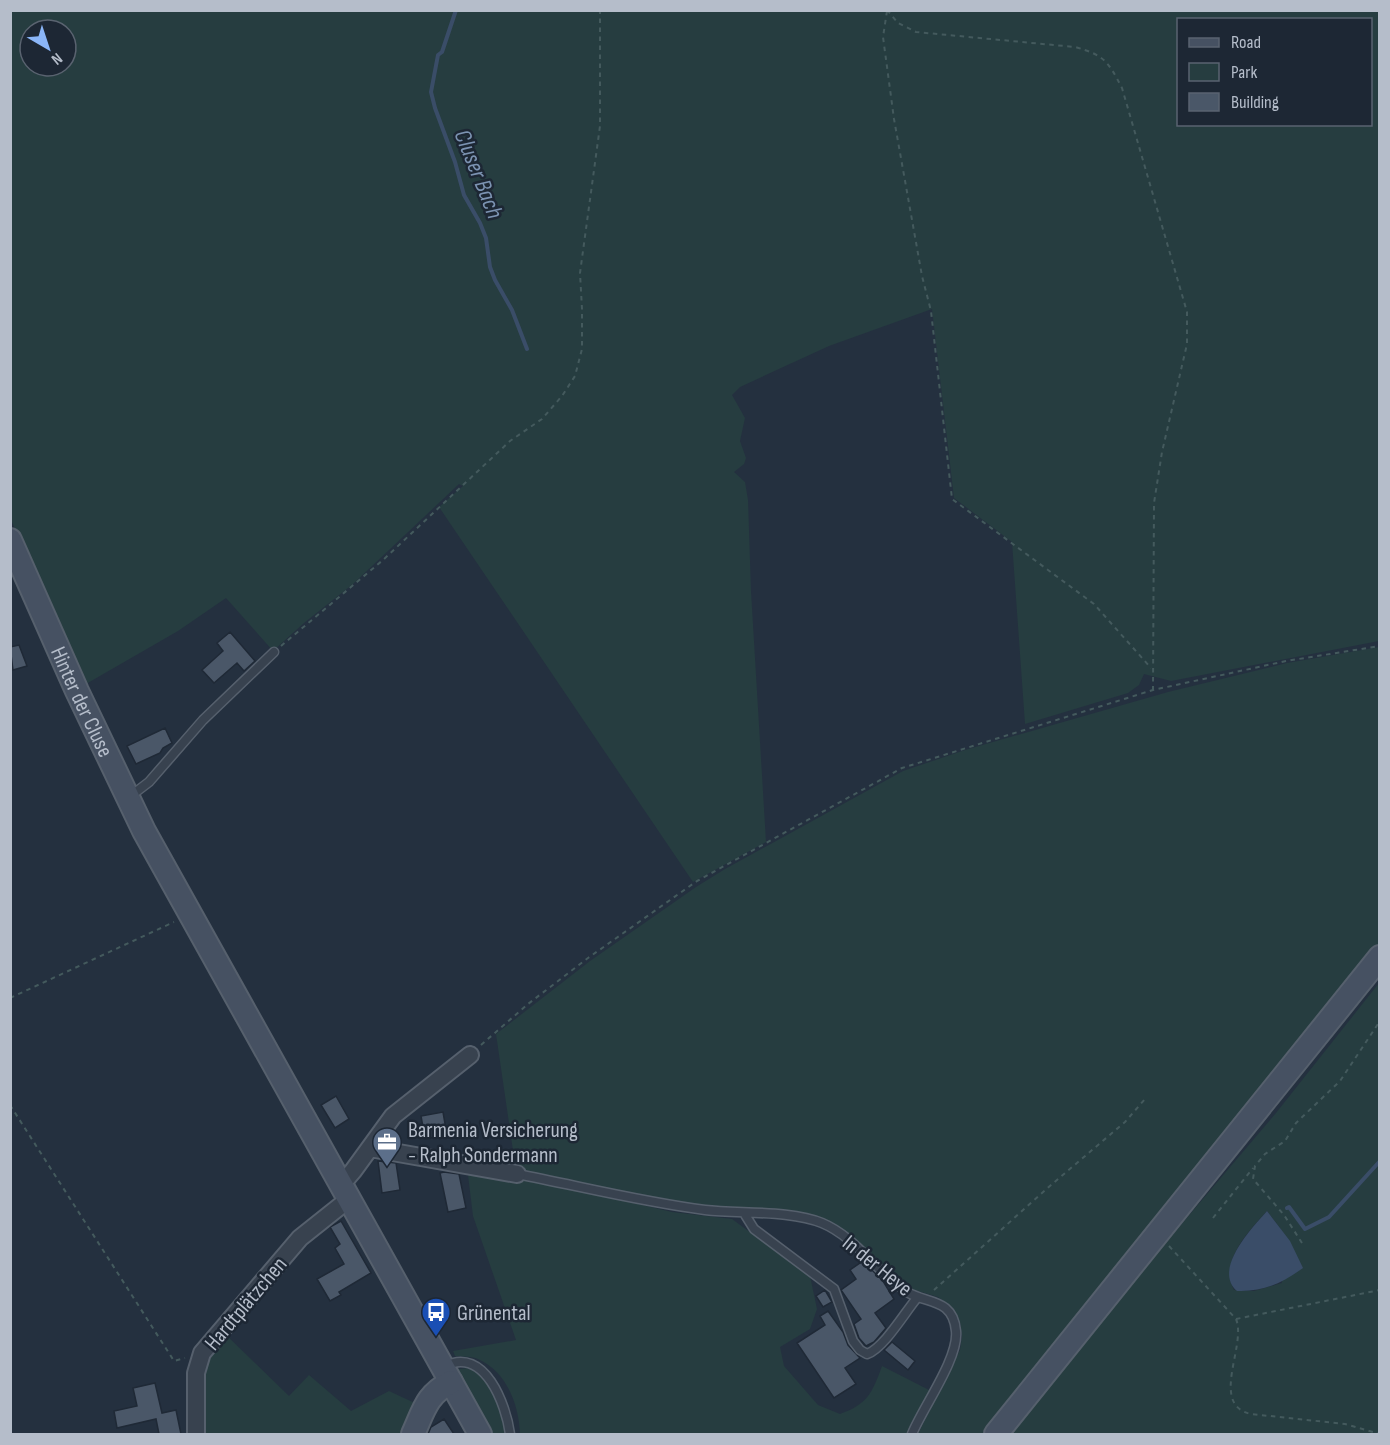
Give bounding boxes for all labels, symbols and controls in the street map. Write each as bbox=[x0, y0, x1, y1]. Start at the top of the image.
north arrow bbox=[18, 18, 78, 78]
legend bbox=[1177, 18, 1372, 126]
text: Road bbox=[1231, 32, 1261, 53]
text: N bbox=[47, 48, 66, 69]
text: Park bbox=[1231, 62, 1257, 83]
text: Building bbox=[1231, 92, 1279, 113]
water label: Cluser Bach bbox=[448, 125, 510, 223]
street label: Hinter der Cluse bbox=[44, 643, 119, 762]
place label: Barmenia Versicherung - Ralph Sondermann bbox=[408, 1117, 578, 1169]
office icon: Barmenia Versicherung - Ralph Sondermann bbox=[371, 1126, 403, 1168]
street label: In der Heye bbox=[837, 1230, 917, 1303]
street label: Hardtplätzchen bbox=[199, 1252, 293, 1356]
bus stop icon: Grünental bbox=[420, 1296, 452, 1338]
place label: Grünental bbox=[457, 1300, 531, 1327]

